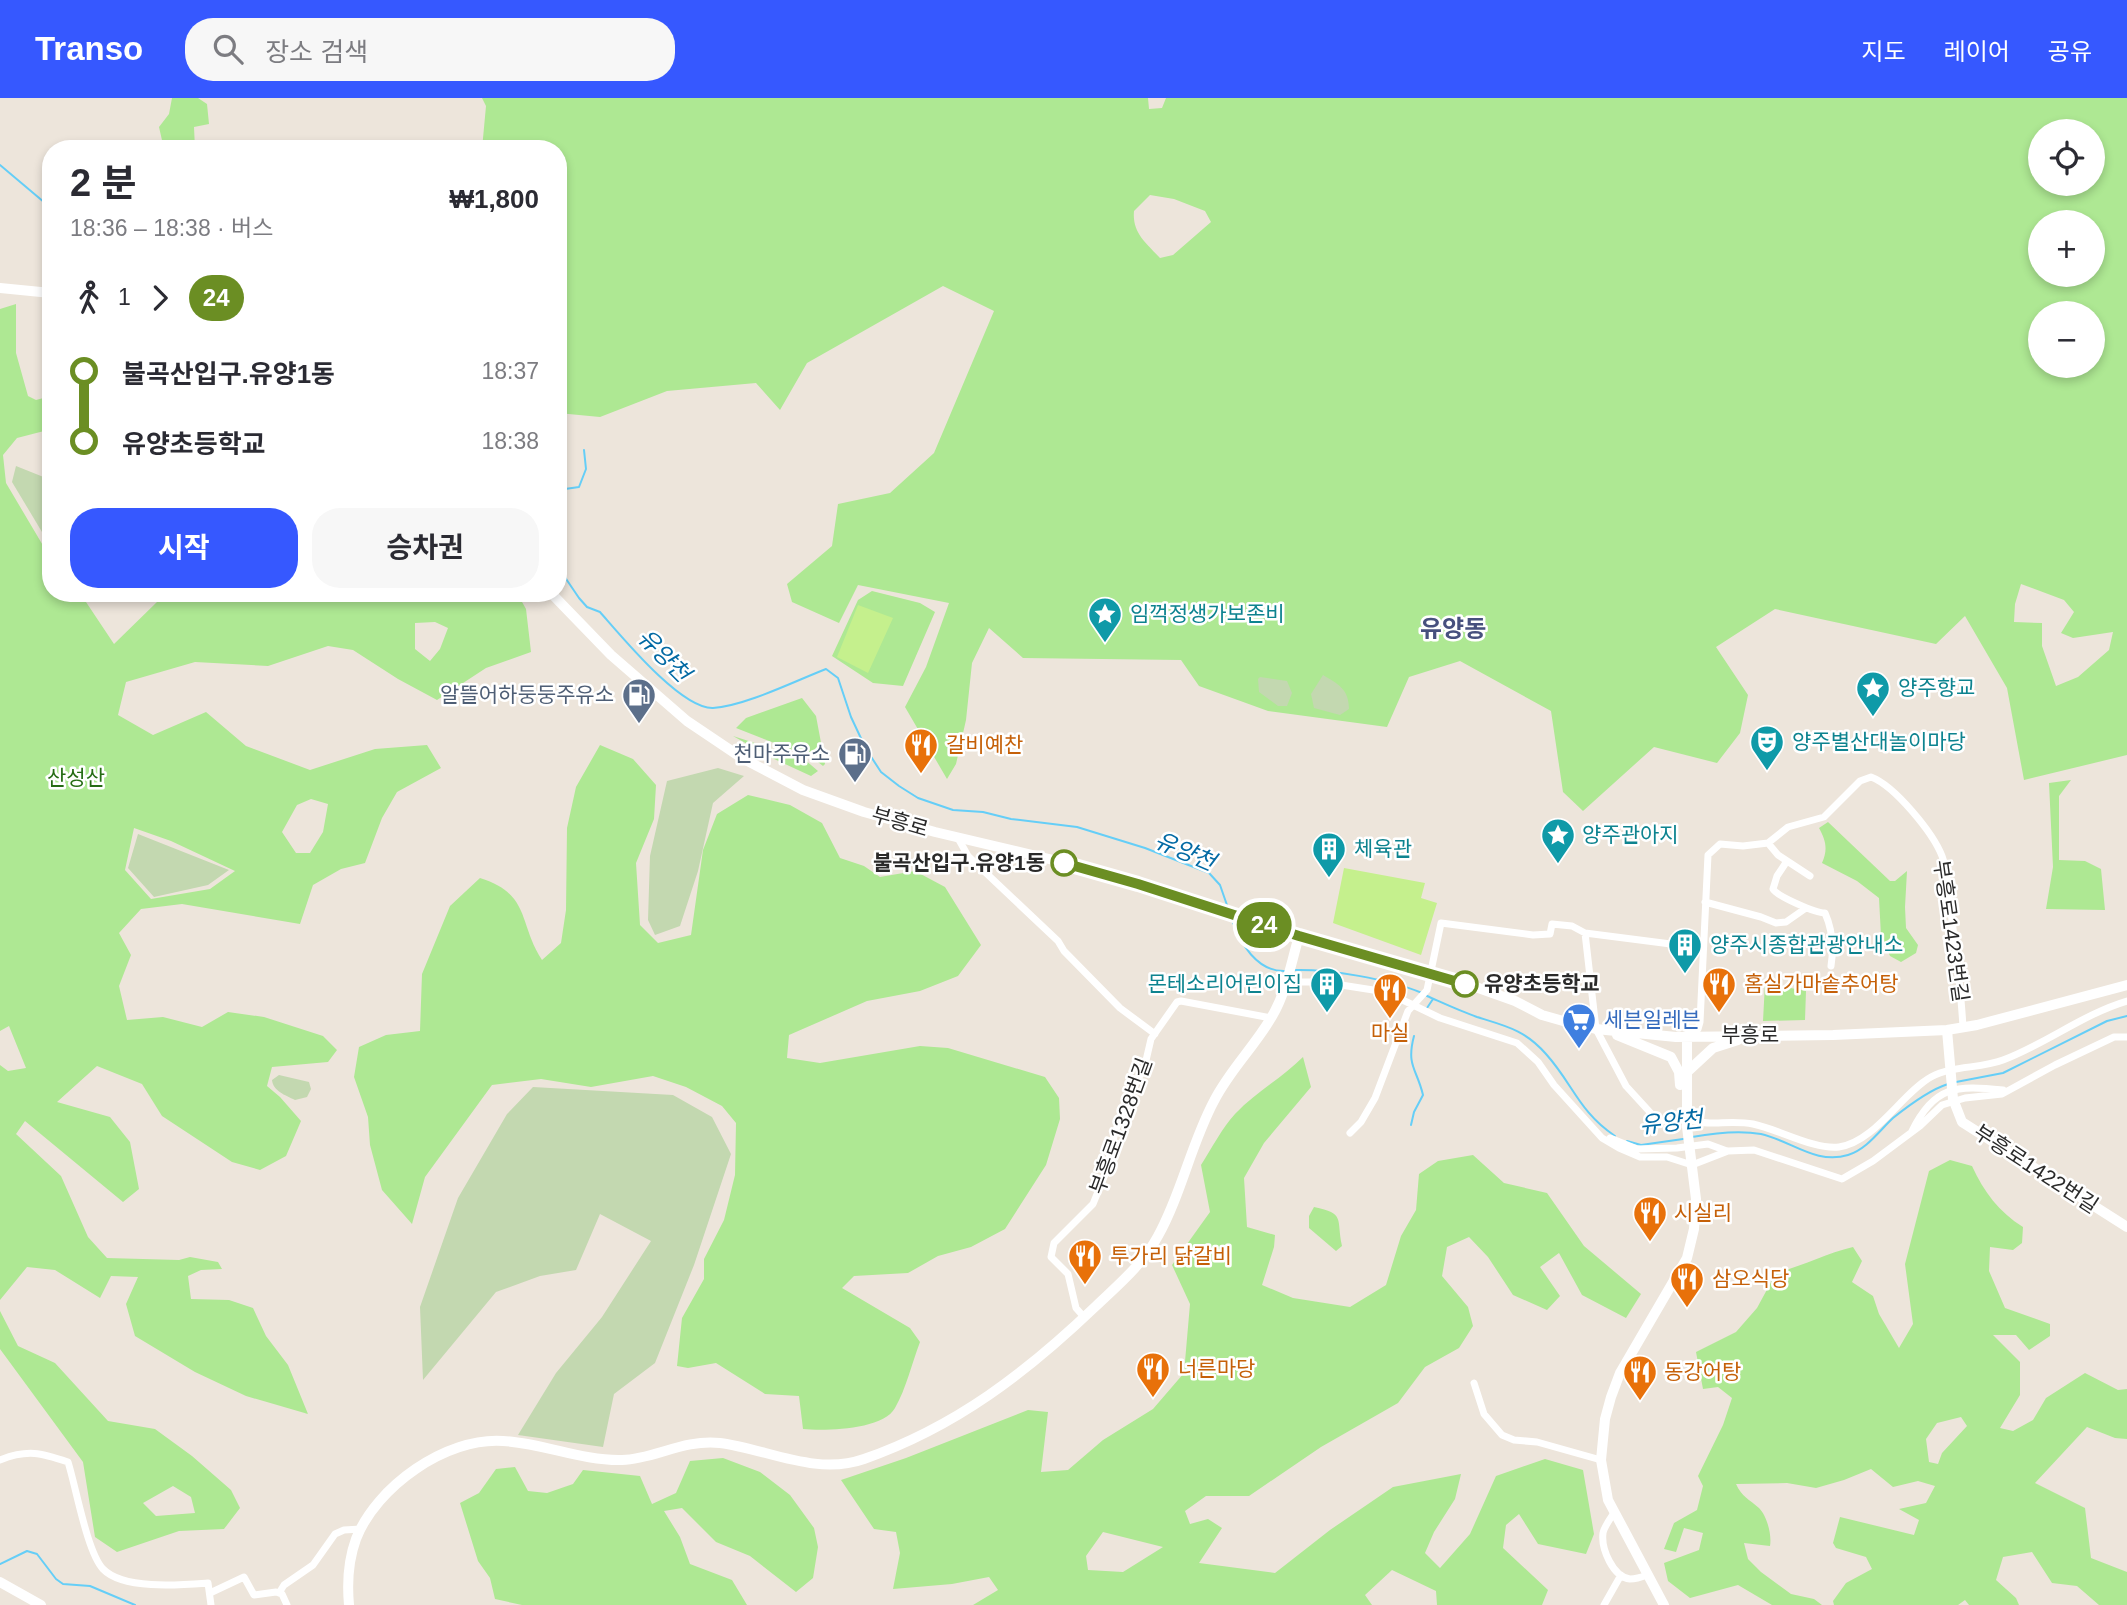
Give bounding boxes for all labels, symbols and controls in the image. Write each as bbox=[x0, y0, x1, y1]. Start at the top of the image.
search box bbox=[185, 18, 675, 81]
text: Transo bbox=[35, 30, 143, 67]
icon: search bbox=[209, 30, 247, 68]
text: 장소 검색 bbox=[265, 37, 368, 67]
text: 지도 bbox=[1861, 38, 1906, 65]
text: 레이어 bbox=[1944, 38, 2010, 65]
text: 공유 bbox=[2048, 38, 2092, 65]
map controls bbox=[2028, 119, 2105, 378]
button: locate bbox=[2028, 119, 2105, 196]
text: 2 분 bbox=[70, 162, 137, 204]
text: ₩1,800 bbox=[449, 184, 539, 214]
button: + bbox=[2028, 210, 2105, 287]
text: 18:36 – 18:38 · 버스 bbox=[70, 215, 273, 241]
icon: walk bbox=[70, 279, 108, 317]
icon: forward bbox=[141, 279, 179, 317]
text: 1 bbox=[118, 284, 131, 310]
text: 24 bbox=[203, 284, 230, 311]
button: − bbox=[2028, 301, 2105, 378]
text: 18:37 bbox=[481, 358, 539, 384]
text: 불곡산입구.유양1동 bbox=[122, 359, 335, 389]
text: 18:38 bbox=[481, 428, 539, 454]
text: 유양초등학교 bbox=[122, 429, 266, 459]
button: 시작 bbox=[70, 508, 298, 588]
button: 승차권 bbox=[312, 508, 539, 588]
place icon: 임꺽정생가보존비 bbox=[1086, 595, 1124, 644]
place label: 임꺽정생가보존비 bbox=[1130, 602, 1285, 625]
district label: 유양동 bbox=[1420, 615, 1486, 642]
water label: 유양천 bbox=[632, 623, 698, 689]
place icon: 양주향교 bbox=[1854, 669, 1892, 718]
fuel station icon: 알뜰어하둥둥주유소 bbox=[620, 676, 658, 725]
place label: 양주향교 bbox=[1898, 676, 1975, 699]
place label: 알뜰어하둥둥주유소 bbox=[440, 683, 614, 706]
theatre icon: 양주별산대놀이마당 bbox=[1748, 723, 1786, 772]
restaurant icon: 갈비예찬 bbox=[902, 726, 940, 775]
place label: 양주별산대놀이마당 bbox=[1792, 730, 1966, 753]
place label: 갈비예찬 bbox=[946, 733, 1023, 756]
fuel station icon: 천마주유소 bbox=[836, 735, 874, 784]
place label: 천마주유소 bbox=[733, 742, 830, 765]
park label: 산성산 bbox=[47, 766, 105, 789]
street label: 부흥로 bbox=[869, 802, 931, 841]
place icon: 양주관아지 bbox=[1539, 816, 1577, 865]
place label: 양주관아지 bbox=[1582, 823, 1679, 846]
water label: 유양천 bbox=[1151, 827, 1222, 876]
building icon: 체육관 bbox=[1310, 830, 1348, 879]
place label: 체육관 bbox=[1354, 837, 1412, 860]
marker: 불곡산입구.유양1동 bbox=[1051, 850, 1077, 876]
place label: 불곡산입구.유양1동 bbox=[873, 851, 1045, 874]
street label: 부흥로1423번길 bbox=[1930, 858, 1973, 1003]
line badge: 24 bbox=[1232, 902, 1296, 948]
text: 24 bbox=[1251, 911, 1277, 938]
building icon: 양주시종합관광안내소 bbox=[1666, 926, 1704, 975]
place label: 양주시종합관광안내소 bbox=[1710, 933, 1903, 956]
building icon: 몬테소리어린이집 bbox=[1308, 965, 1346, 1014]
restaurant icon: 홈실가마솥추어탕 bbox=[1700, 965, 1738, 1014]
restaurant icon: 마실 bbox=[1371, 971, 1409, 1020]
marker: 유양초등학교 bbox=[1452, 971, 1478, 997]
place label: 몬테소리어린이집 bbox=[1147, 972, 1302, 995]
place label: 유양초등학교 bbox=[1484, 972, 1600, 995]
place label: 홈실가마솥추어탕 bbox=[1744, 972, 1899, 995]
supermarket icon: 세븐일레븐 bbox=[1560, 1001, 1598, 1050]
place label: 세븐일레븐 bbox=[1604, 1008, 1701, 1031]
place label: 마실 bbox=[1371, 1021, 1409, 1044]
street label: 부흥로 bbox=[1721, 1023, 1779, 1046]
street label: 부흥로1328번길 bbox=[1085, 1055, 1156, 1197]
water label: 유양천 bbox=[1638, 1105, 1707, 1138]
street label: 부흥로1422번길 bbox=[1970, 1120, 2103, 1217]
restaurant icon: 시실리 bbox=[1631, 1194, 1669, 1243]
place label: 시실리 bbox=[1674, 1201, 1732, 1224]
restaurant icon: 투가리 닭갈비 bbox=[1066, 1237, 1104, 1286]
place label: 투가리 닭갈비 bbox=[1110, 1244, 1232, 1267]
restaurant icon: 삼오식당 bbox=[1668, 1260, 1706, 1309]
place label: 삼오식당 bbox=[1712, 1267, 1789, 1290]
restaurant icon: 너른마당 bbox=[1134, 1350, 1172, 1399]
restaurant icon: 동강어탕 bbox=[1621, 1353, 1659, 1402]
place label: 너른마당 bbox=[1178, 1357, 1255, 1380]
place label: 동강어탕 bbox=[1664, 1360, 1741, 1383]

